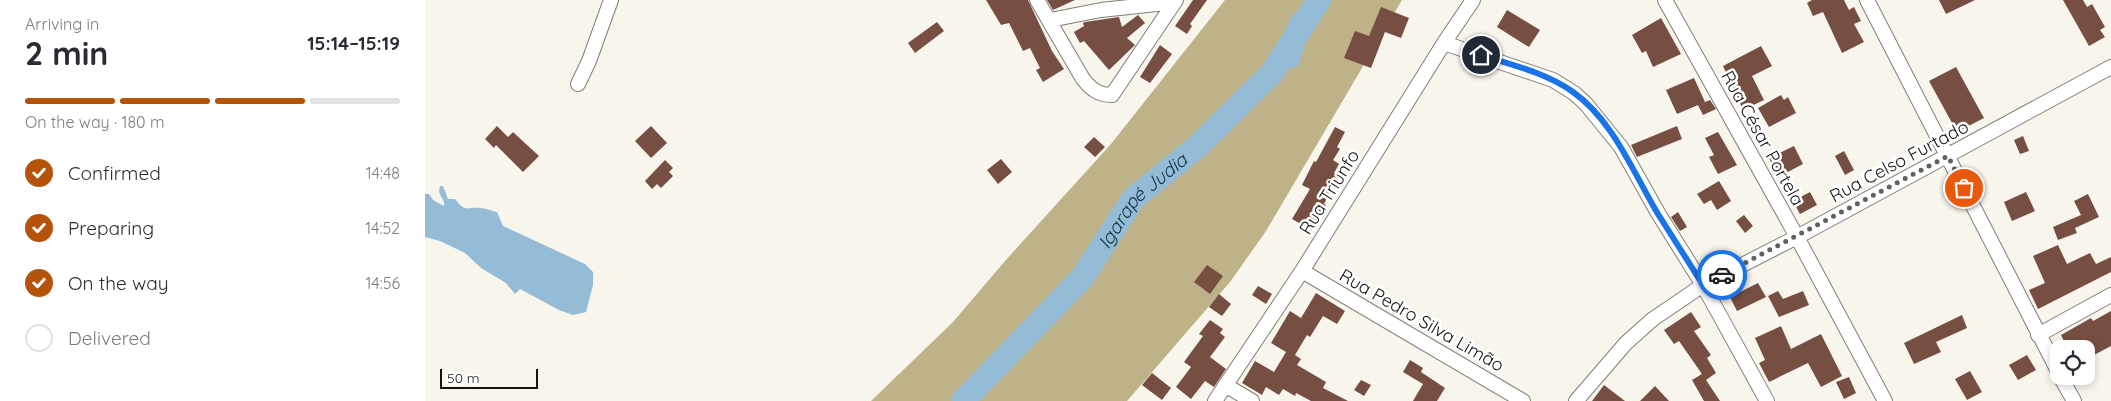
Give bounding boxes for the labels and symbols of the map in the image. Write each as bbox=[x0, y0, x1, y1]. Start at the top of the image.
pin bbox=[1460, 34, 1502, 76]
street label: Rua César Portela bbox=[1716, 66, 1810, 210]
street label: Rua Celso Furtado bbox=[1826, 115, 1972, 207]
street label: Rua Triunfo bbox=[1294, 145, 1364, 239]
water label: Igarapé Judia bbox=[1092, 147, 1193, 253]
pin bbox=[1943, 167, 1985, 209]
courier bbox=[1697, 250, 1747, 300]
street label: Rua Pedro Silva Limão bbox=[1335, 263, 1509, 377]
scale bar bbox=[440, 366, 537, 389]

